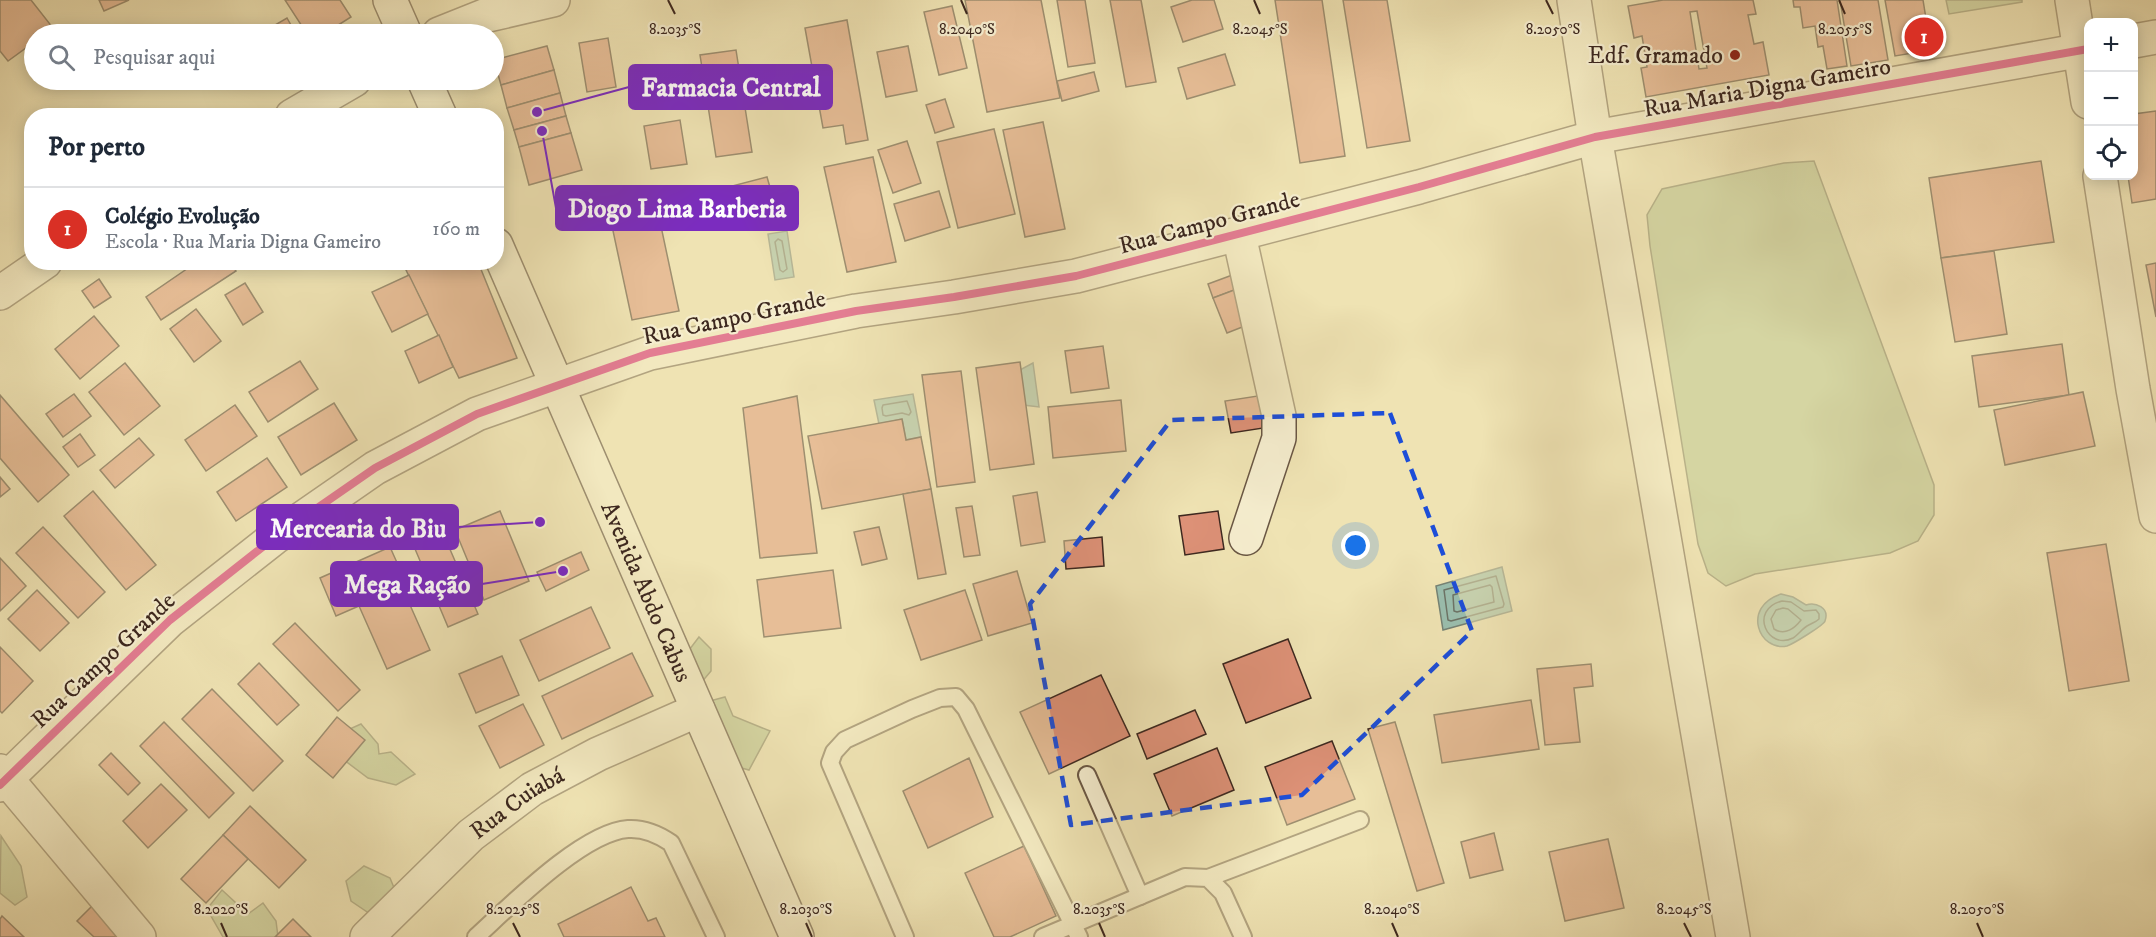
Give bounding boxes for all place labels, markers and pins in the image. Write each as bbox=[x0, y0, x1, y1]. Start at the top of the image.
pin: 1 bbox=[1904, 15, 1944, 60]
place label: Edf. Gramado bbox=[1588, 41, 1723, 71]
marker: Edf. Gramado bbox=[1728, 48, 1742, 62]
callout: Farmacia Central bbox=[629, 65, 832, 109]
callout: Diogo Lima Barberia bbox=[556, 186, 798, 230]
callout: Mercearia do Biu bbox=[257, 505, 458, 549]
callout: Mega Ração bbox=[331, 562, 482, 606]

